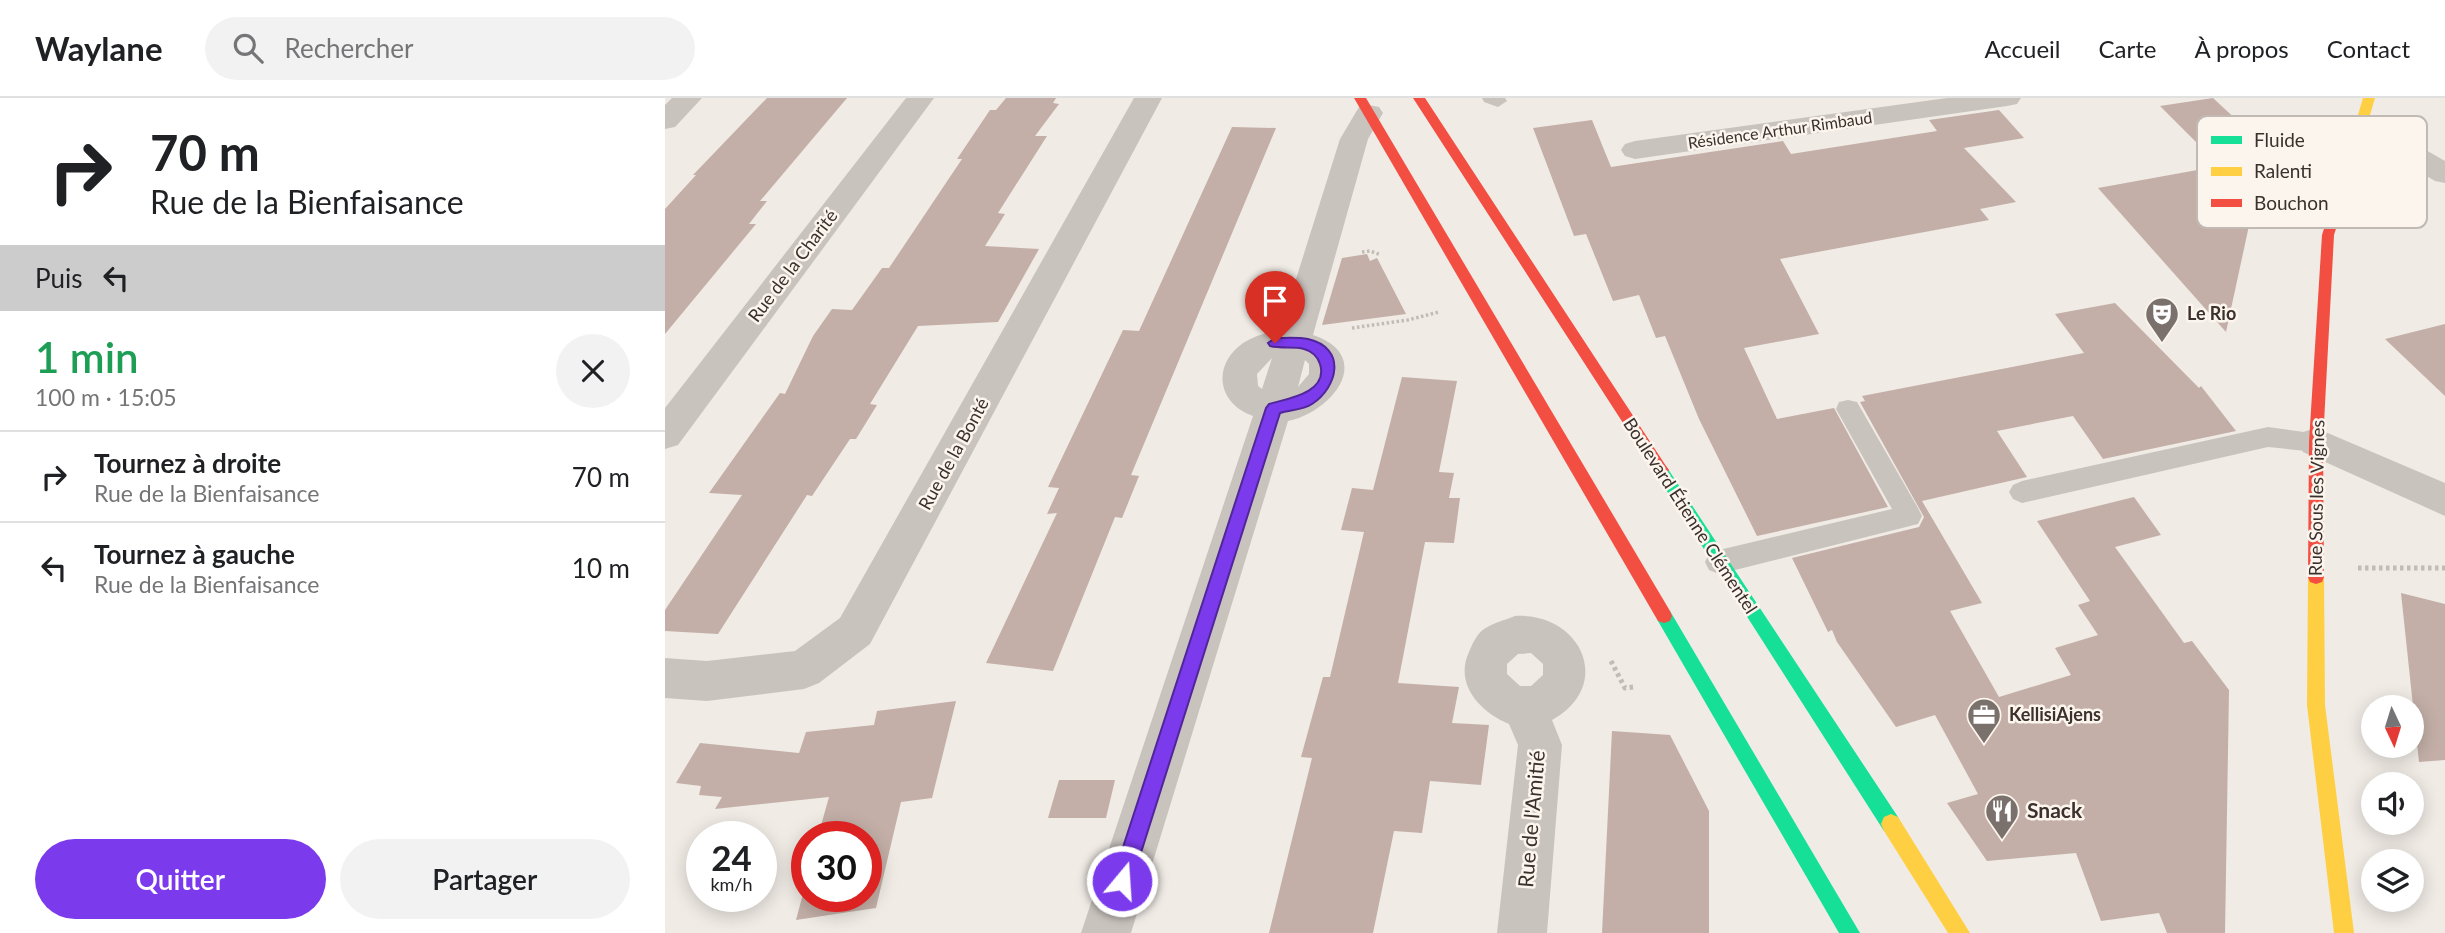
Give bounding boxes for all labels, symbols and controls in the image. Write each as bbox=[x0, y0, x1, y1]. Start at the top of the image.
search box bbox=[205, 17, 695, 80]
text: Waylane bbox=[35, 28, 163, 68]
icon: search bbox=[229, 29, 267, 67]
text: Rechercher bbox=[285, 32, 413, 64]
text: Accueil bbox=[1984, 34, 2060, 63]
text: Carte bbox=[2098, 34, 2156, 63]
text: À propos bbox=[2194, 34, 2289, 63]
text: Contact bbox=[2327, 34, 2410, 63]
street label: Résidence Arthur Rimbaud bbox=[1686, 107, 1873, 152]
legend bbox=[2197, 116, 2427, 228]
text: 70 m bbox=[150, 123, 260, 181]
icon: right bbox=[35, 126, 126, 217]
text: Fluide bbox=[2254, 128, 2305, 151]
text: Ralenti bbox=[2254, 159, 2312, 182]
text: Rue de la Bienfaisance bbox=[150, 182, 464, 221]
text: Bouchon bbox=[2254, 191, 2329, 214]
street label: Rue de la Charité bbox=[743, 205, 842, 326]
icon: left bbox=[97, 259, 135, 297]
text: Puis bbox=[35, 262, 83, 294]
pin bbox=[1245, 271, 1305, 343]
icon: arrive bbox=[1256, 282, 1294, 320]
theatre icon: Le Rio bbox=[2143, 295, 2181, 344]
place label: Le Rio bbox=[2187, 302, 2236, 324]
text: 1 min bbox=[35, 332, 139, 382]
button: close bbox=[556, 334, 630, 408]
text: 100 m · 15:05 bbox=[35, 383, 177, 411]
street label: Rue de la Bonté bbox=[913, 394, 993, 513]
street label: Boulevard Étienne Clémentel bbox=[1619, 413, 1762, 618]
street label: Rue Sous les Vignes bbox=[2304, 420, 2328, 576]
text: Tournez à droite bbox=[94, 447, 281, 479]
icon: right bbox=[35, 458, 73, 496]
text: 70 m bbox=[572, 461, 630, 493]
text: Rue de la Bienfaisance bbox=[94, 479, 319, 507]
text: Tournez à gauche bbox=[94, 538, 295, 570]
icon: left bbox=[35, 549, 73, 587]
text: 10 m bbox=[572, 552, 630, 584]
text: Rue de la Bienfaisance bbox=[94, 570, 319, 598]
north arrow bbox=[2361, 695, 2424, 758]
map controls bbox=[2361, 695, 2424, 912]
office icon: KellisiAjens bbox=[1965, 696, 2003, 745]
place label: KellisiAjens bbox=[2009, 703, 2101, 725]
street label: Rue de l'Amitié bbox=[1512, 749, 1549, 889]
button: sound bbox=[2361, 772, 2424, 835]
restaurant icon: Snack bbox=[1983, 792, 2021, 841]
place label: Snack bbox=[2027, 797, 2083, 822]
speed limit sign: 30 bbox=[791, 821, 882, 912]
text: 24 bbox=[711, 836, 752, 878]
button: Quitter bbox=[35, 839, 326, 919]
button: Partager bbox=[340, 839, 630, 919]
position arrow bbox=[1085, 844, 1159, 918]
button: layers bbox=[2361, 849, 2424, 912]
text: km/h bbox=[710, 873, 753, 895]

